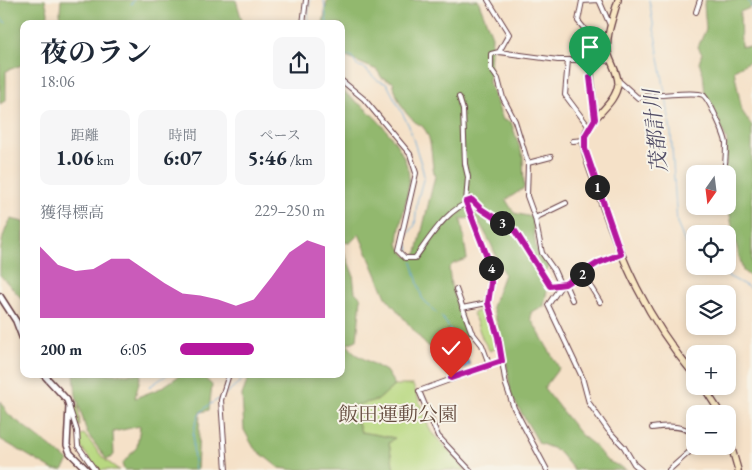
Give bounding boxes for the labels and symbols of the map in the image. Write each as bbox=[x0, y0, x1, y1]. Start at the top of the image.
pin bbox=[569, 26, 611, 77]
water label: 茂都計川 bbox=[637, 86, 673, 174]
north arrow bbox=[686, 165, 736, 215]
pin: 1 bbox=[584, 174, 610, 200]
pin: 3 bbox=[490, 210, 514, 236]
pin: 4 bbox=[478, 256, 504, 280]
pin: 2 bbox=[570, 262, 594, 286]
pin bbox=[430, 327, 472, 378]
park label: 飯田運動公園 bbox=[338, 401, 458, 427]

